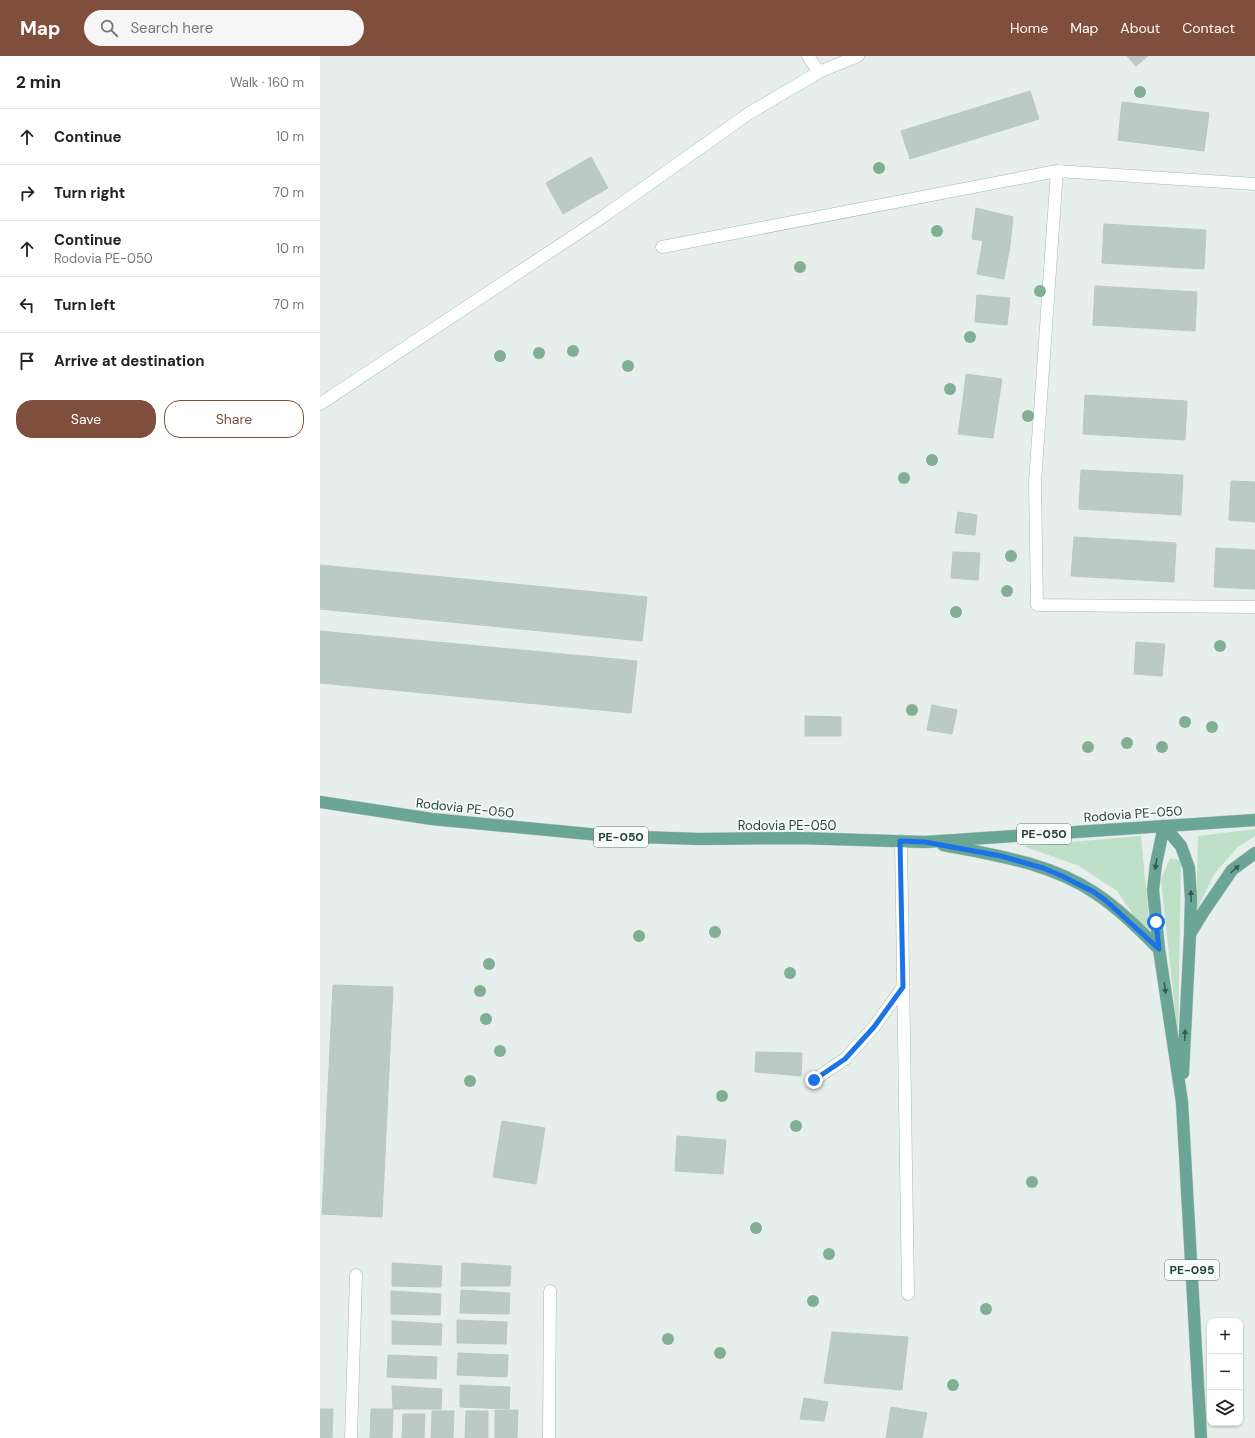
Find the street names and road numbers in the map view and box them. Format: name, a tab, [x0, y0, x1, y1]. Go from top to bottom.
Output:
street label: Rodovia PE-050	[415, 794, 515, 822]
street label: Rodovia PE-050	[1083, 802, 1183, 826]
street label: Rodovia PE-050	[738, 817, 836, 834]
road number: PE-050	[1017, 824, 1071, 844]
road number: PE-050	[594, 827, 648, 847]
road number: PE-095	[1165, 1260, 1219, 1280]

